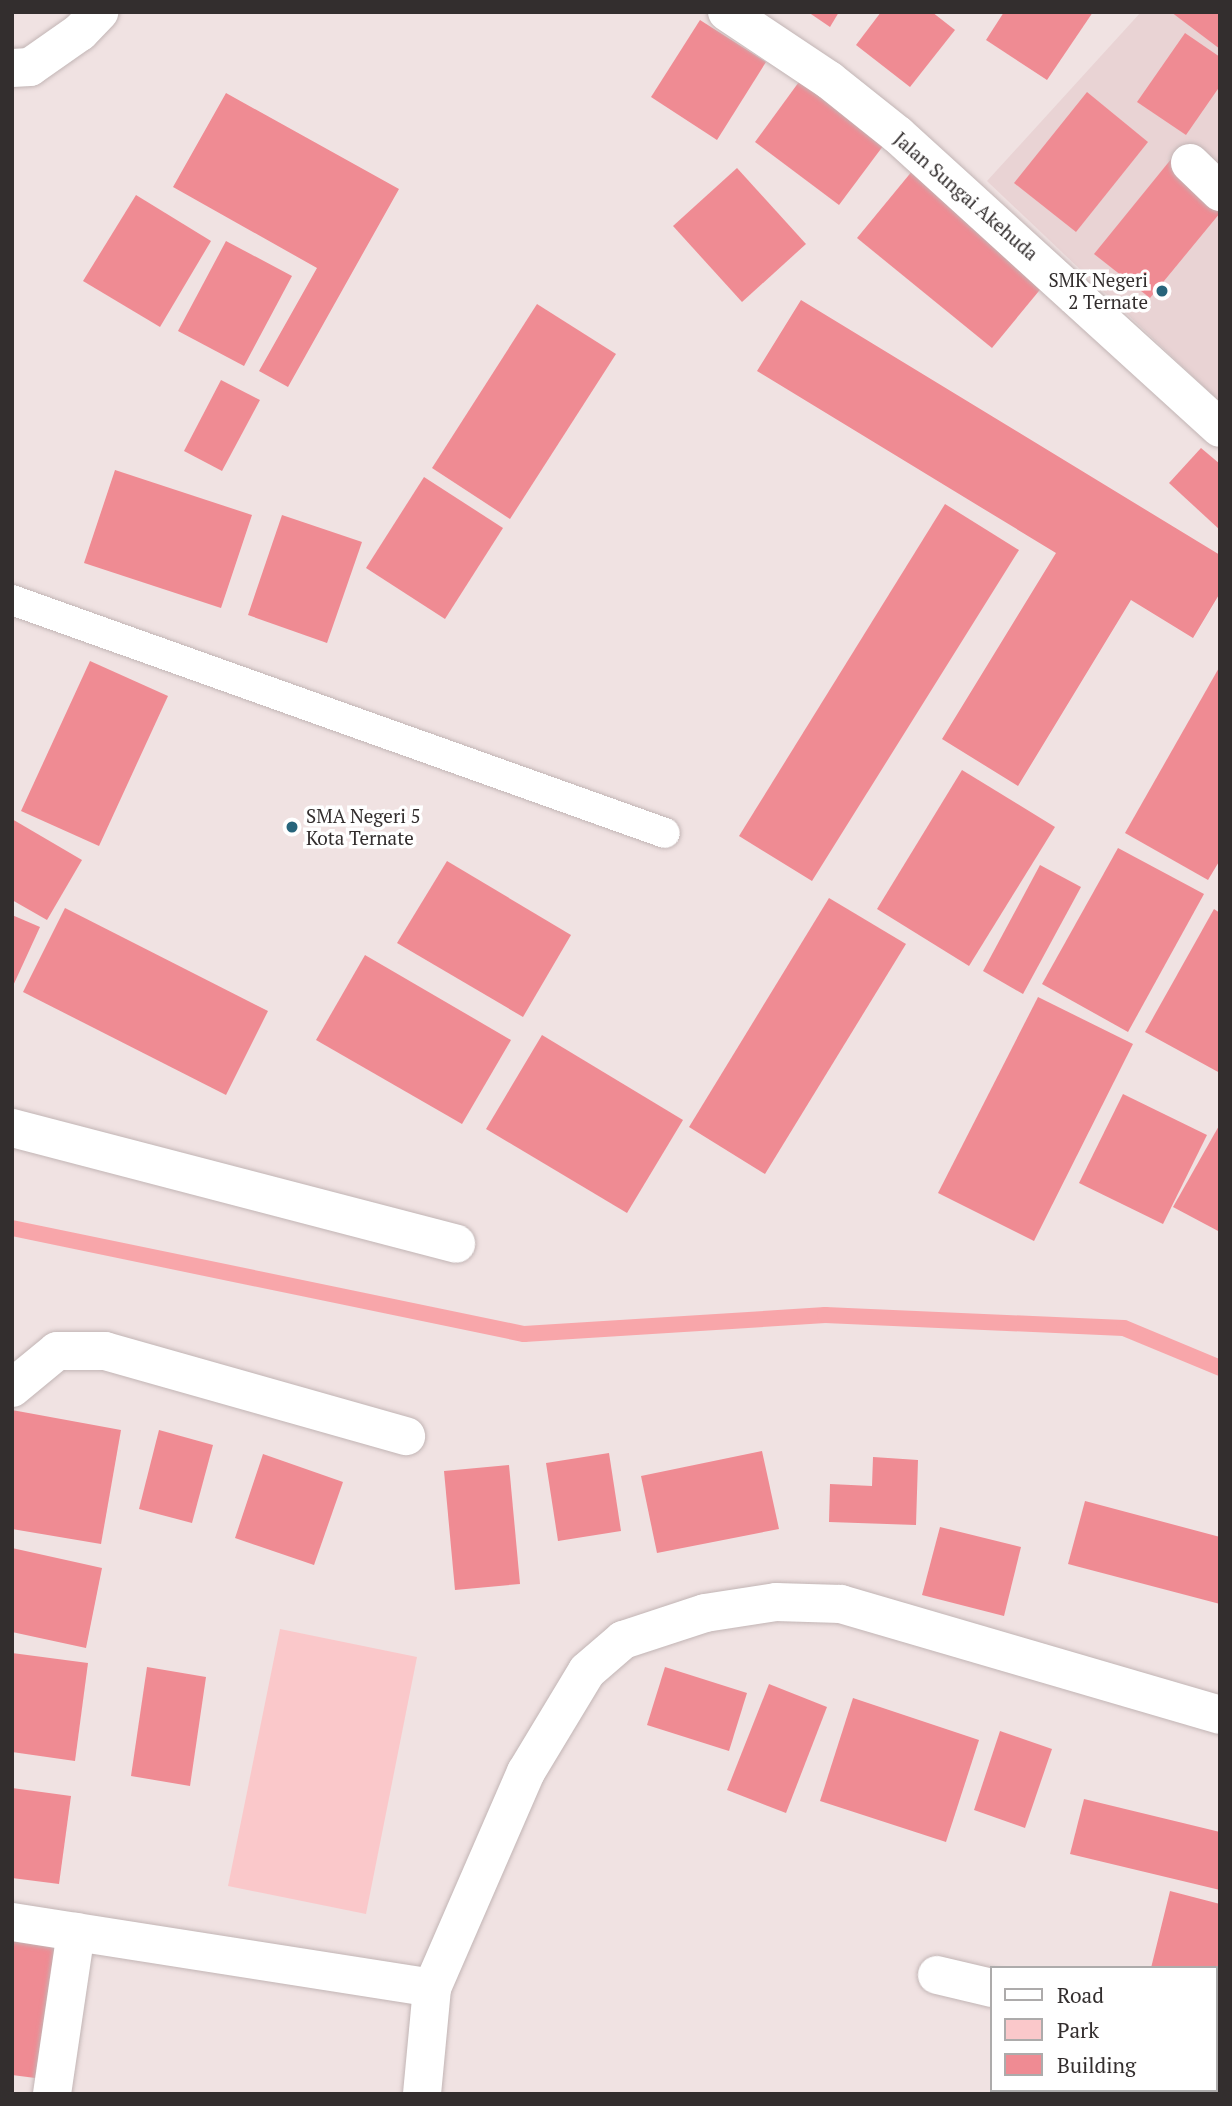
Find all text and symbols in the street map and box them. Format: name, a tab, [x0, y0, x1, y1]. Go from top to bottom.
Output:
street label: Jalan Sungai Akehuda	[889, 127, 1043, 265]
place label: SMK Negeri 2 Ternate	[1048, 269, 1148, 313]
marker: SMK Negeri 2 Ternate	[1154, 283, 1170, 299]
place label: SMA Negeri 5 Kota Ternate	[306, 805, 421, 849]
marker: SMA Negeri 5 Kota Ternate	[284, 819, 300, 835]
legend	[990, 1966, 1218, 2092]
text: Road	[1057, 1981, 1104, 2009]
text: Park	[1057, 2016, 1099, 2044]
text: Building	[1057, 2051, 1136, 2079]

